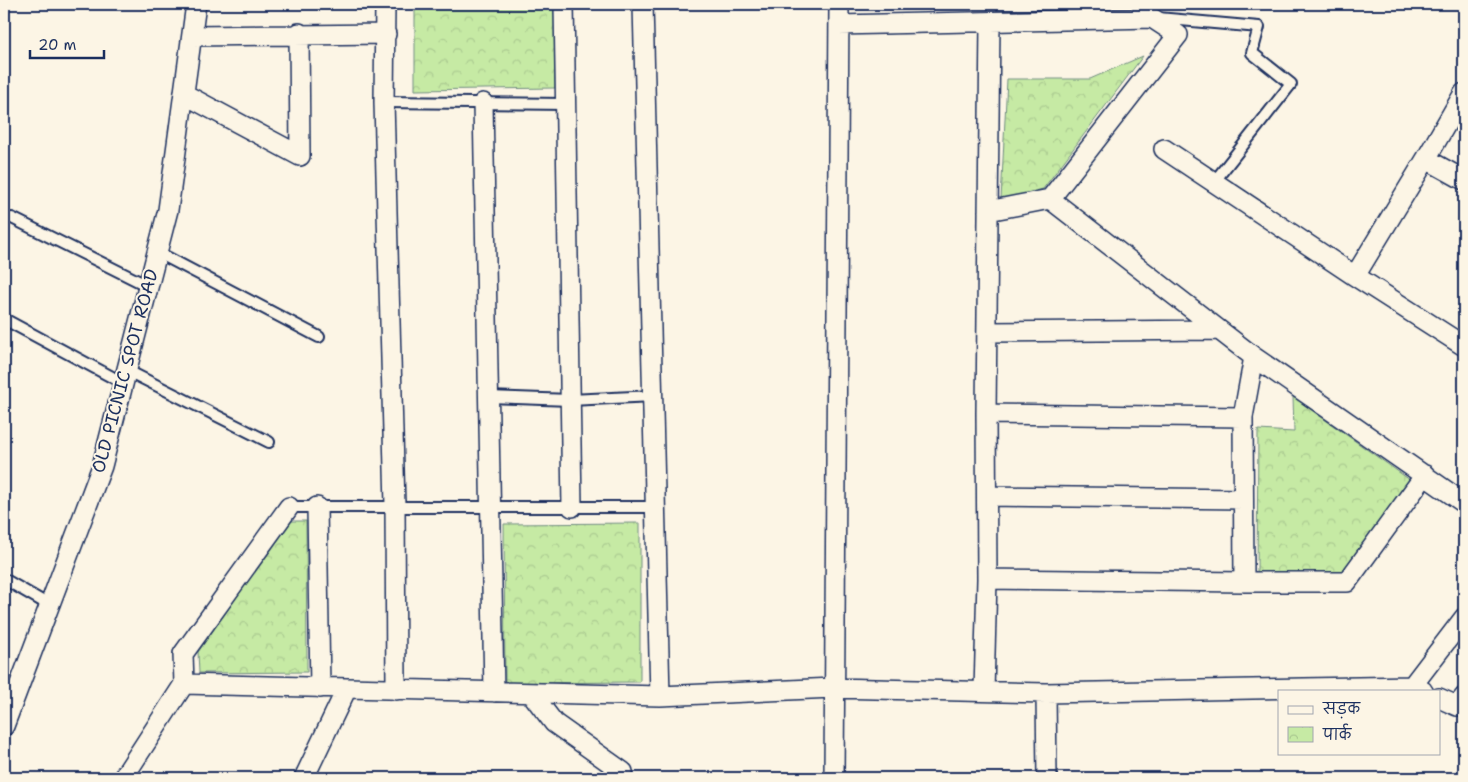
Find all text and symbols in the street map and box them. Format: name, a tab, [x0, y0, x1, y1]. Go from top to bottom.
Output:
scale bar	[30, 28, 104, 60]
text: 20 m	[38, 35, 77, 55]
street label: OLD PICNIC SPOT ROAD	[86, 266, 164, 476]
legend	[1278, 690, 1440, 754]
text: सड़क	[1322, 699, 1361, 719]
text: पार्क	[1322, 723, 1353, 745]

